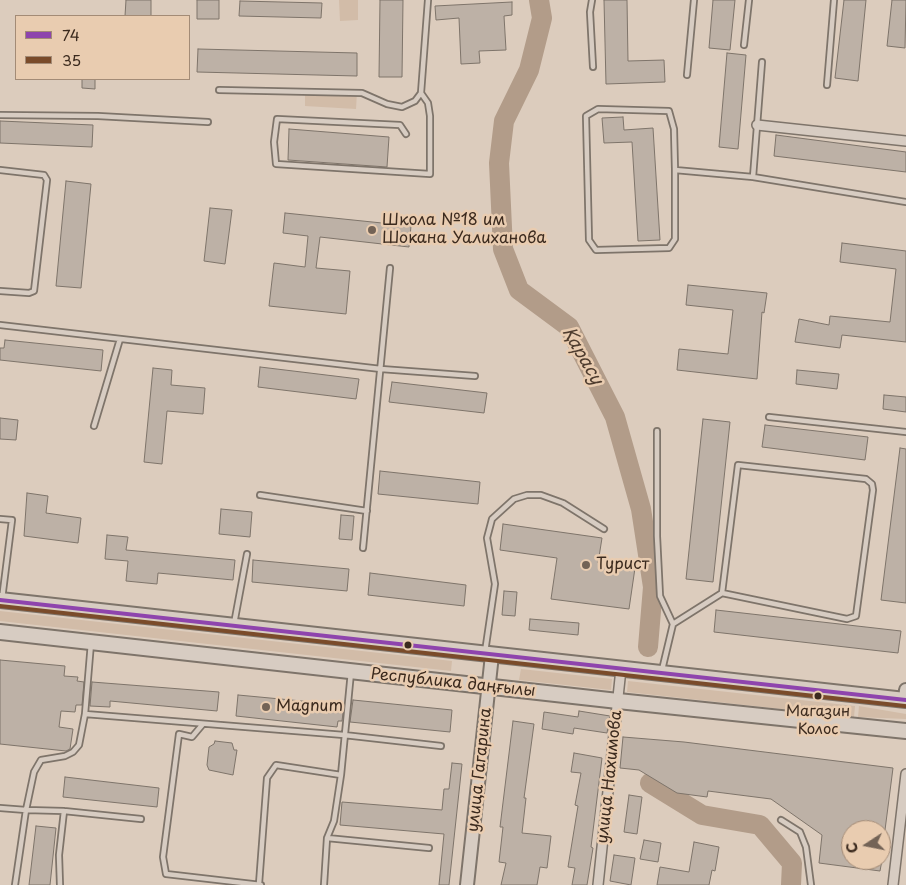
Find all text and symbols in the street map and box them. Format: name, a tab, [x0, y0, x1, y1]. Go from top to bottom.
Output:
legend	[15, 15, 190, 80]
text: 74	[62, 23, 80, 46]
text: 35	[62, 48, 81, 71]
place label: Школа №18 им Шокана Уалиханова	[382, 211, 546, 249]
marker: Школа №18 им Шокана Уалиханова	[366, 224, 378, 236]
water label: Қарасу	[557, 323, 607, 389]
place label: Турист	[596, 555, 649, 575]
marker: Турист	[580, 559, 592, 571]
unlabelled marker	[403, 640, 413, 650]
street label: Республика даңғылы	[370, 665, 536, 701]
marker: Магазин Колос	[813, 691, 823, 701]
place label: Magnum	[276, 697, 343, 717]
marker: Magnum	[260, 701, 272, 713]
place label: Магазин Колос	[786, 703, 850, 738]
street label: улица Гагарина	[464, 707, 496, 833]
street label: улица Нахимова	[593, 709, 627, 845]
north arrow	[841, 820, 891, 870]
text: С	[840, 841, 863, 855]

